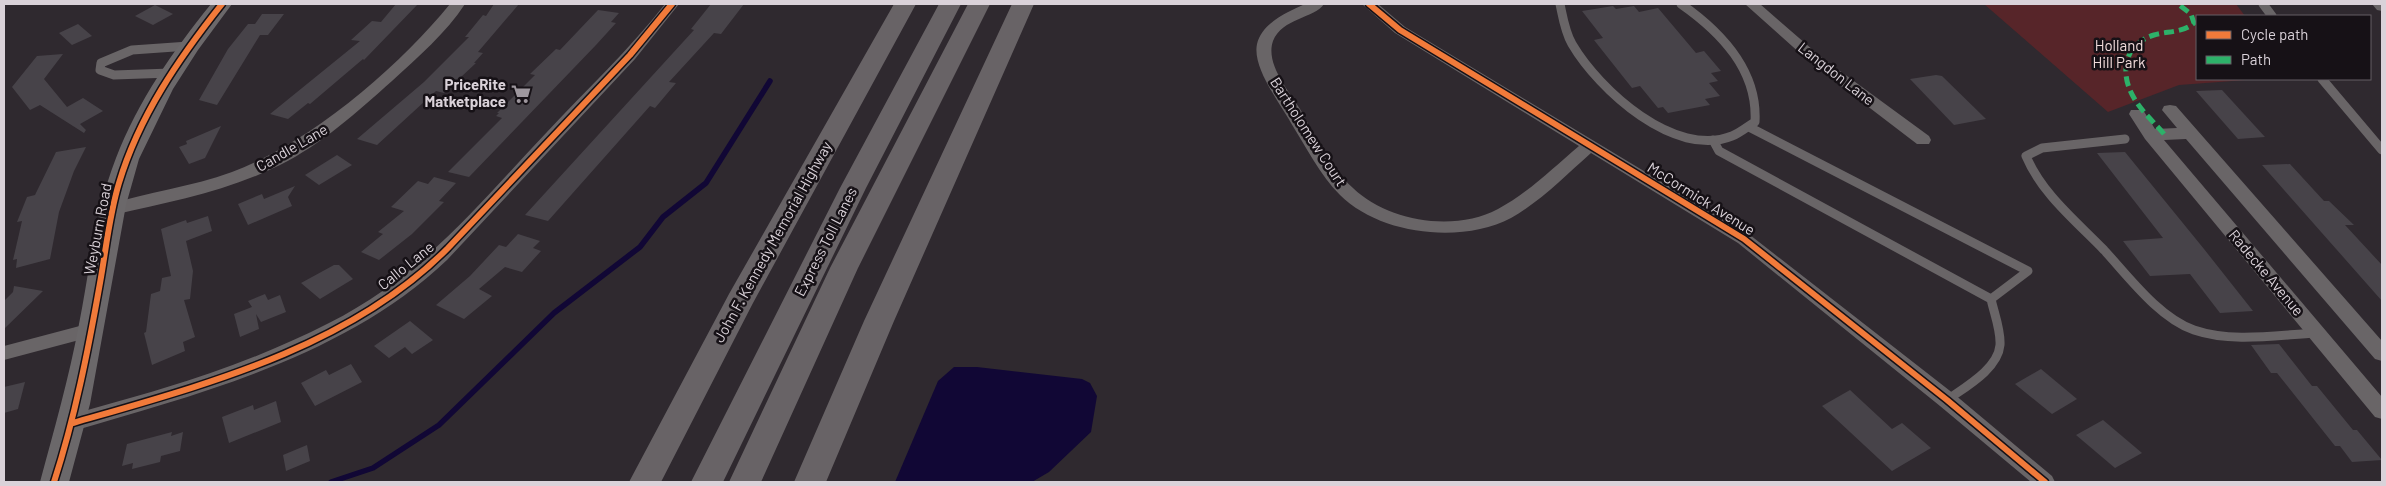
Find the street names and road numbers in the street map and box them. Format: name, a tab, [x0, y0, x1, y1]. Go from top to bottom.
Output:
street label: Langdon Lane	[1795, 38, 1878, 109]
street label: Bartholomew Court	[1267, 74, 1351, 189]
street label: Candle Lane	[253, 119, 330, 175]
street label: John F. Kennedy Memorial Highway	[709, 138, 835, 345]
street label: McCormick Avenue	[1644, 158, 1759, 238]
street label: Weyburn Road	[79, 181, 115, 276]
street label: Express Toll Lanes	[790, 184, 860, 299]
street label: Radecke Avenue	[2226, 226, 2308, 319]
street label: Callo Lane	[374, 237, 437, 293]

